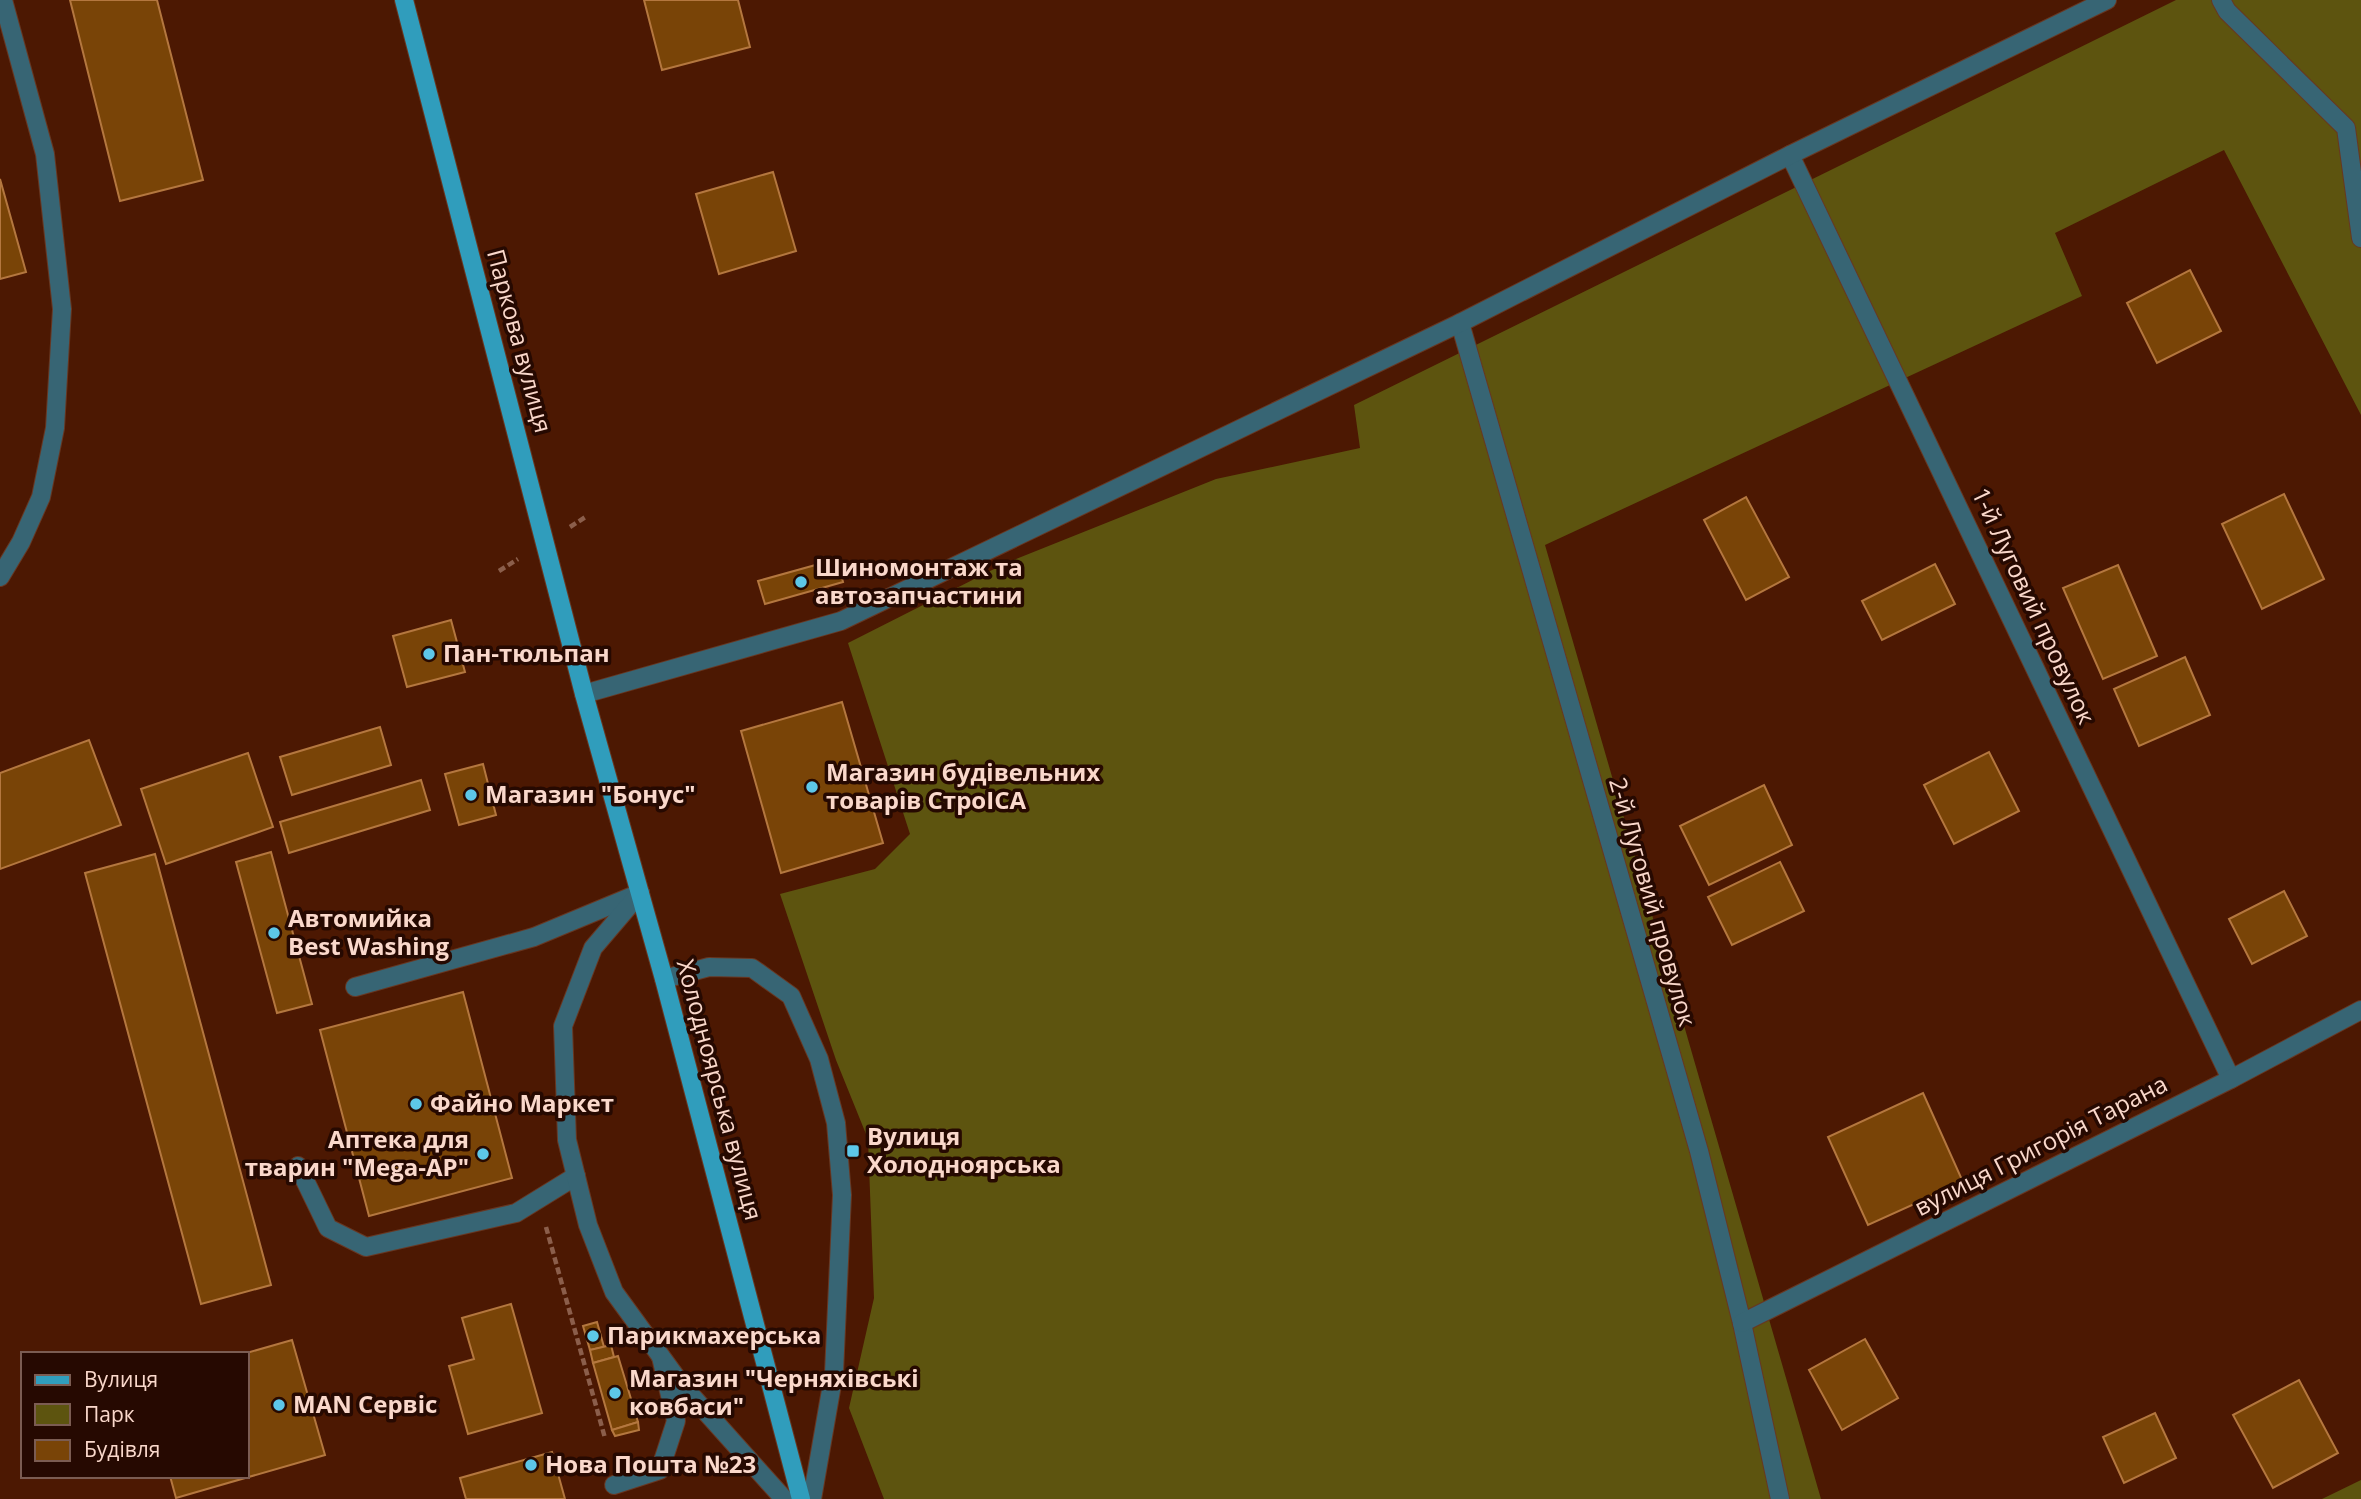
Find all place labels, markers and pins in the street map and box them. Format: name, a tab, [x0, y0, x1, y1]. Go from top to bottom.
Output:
place label: Шиномонтаж та автозапчастини	[815, 550, 1023, 611]
marker: Шиномонтаж та автозапчастини	[793, 574, 809, 590]
place label: Пан-тюльпан	[443, 636, 610, 669]
marker: Пан-тюльпан	[421, 646, 437, 662]
place label: Магазин будівельних товарів СтроІСА	[826, 755, 1100, 816]
place label: Магазин "Бонус"	[485, 777, 696, 810]
marker: Магазин будівельних товарів СтроІСА	[804, 779, 820, 795]
marker: Магазин "Бонус"	[463, 787, 479, 803]
place label: Автомийка Best Washing	[288, 901, 449, 962]
marker: Автомийка Best Washing	[266, 925, 282, 941]
place label: Файно Маркет	[430, 1086, 614, 1119]
marker: Файно Маркет	[408, 1096, 424, 1112]
place label: Вулиця Холодноярська	[867, 1119, 1061, 1180]
place label: Аптека для тварин "Mega-AP"	[245, 1122, 469, 1183]
marker: Вулиця Холодноярська	[845, 1143, 861, 1159]
marker: Аптека для тварин "Mega-AP"	[475, 1146, 491, 1162]
place label: Парикмахерська	[607, 1318, 821, 1351]
marker: Парикмахерська	[585, 1328, 601, 1344]
place label: Магазин "Черняхівські ковбаси"	[629, 1361, 919, 1422]
marker: Магазин "Черняхівські ковбаси"	[607, 1385, 623, 1401]
place label: MAN Сервіс	[293, 1387, 437, 1420]
marker: MAN Сервіс	[271, 1397, 287, 1413]
place label: Нова Пошта №23	[545, 1447, 756, 1480]
marker: Нова Пошта №23	[523, 1457, 539, 1473]

